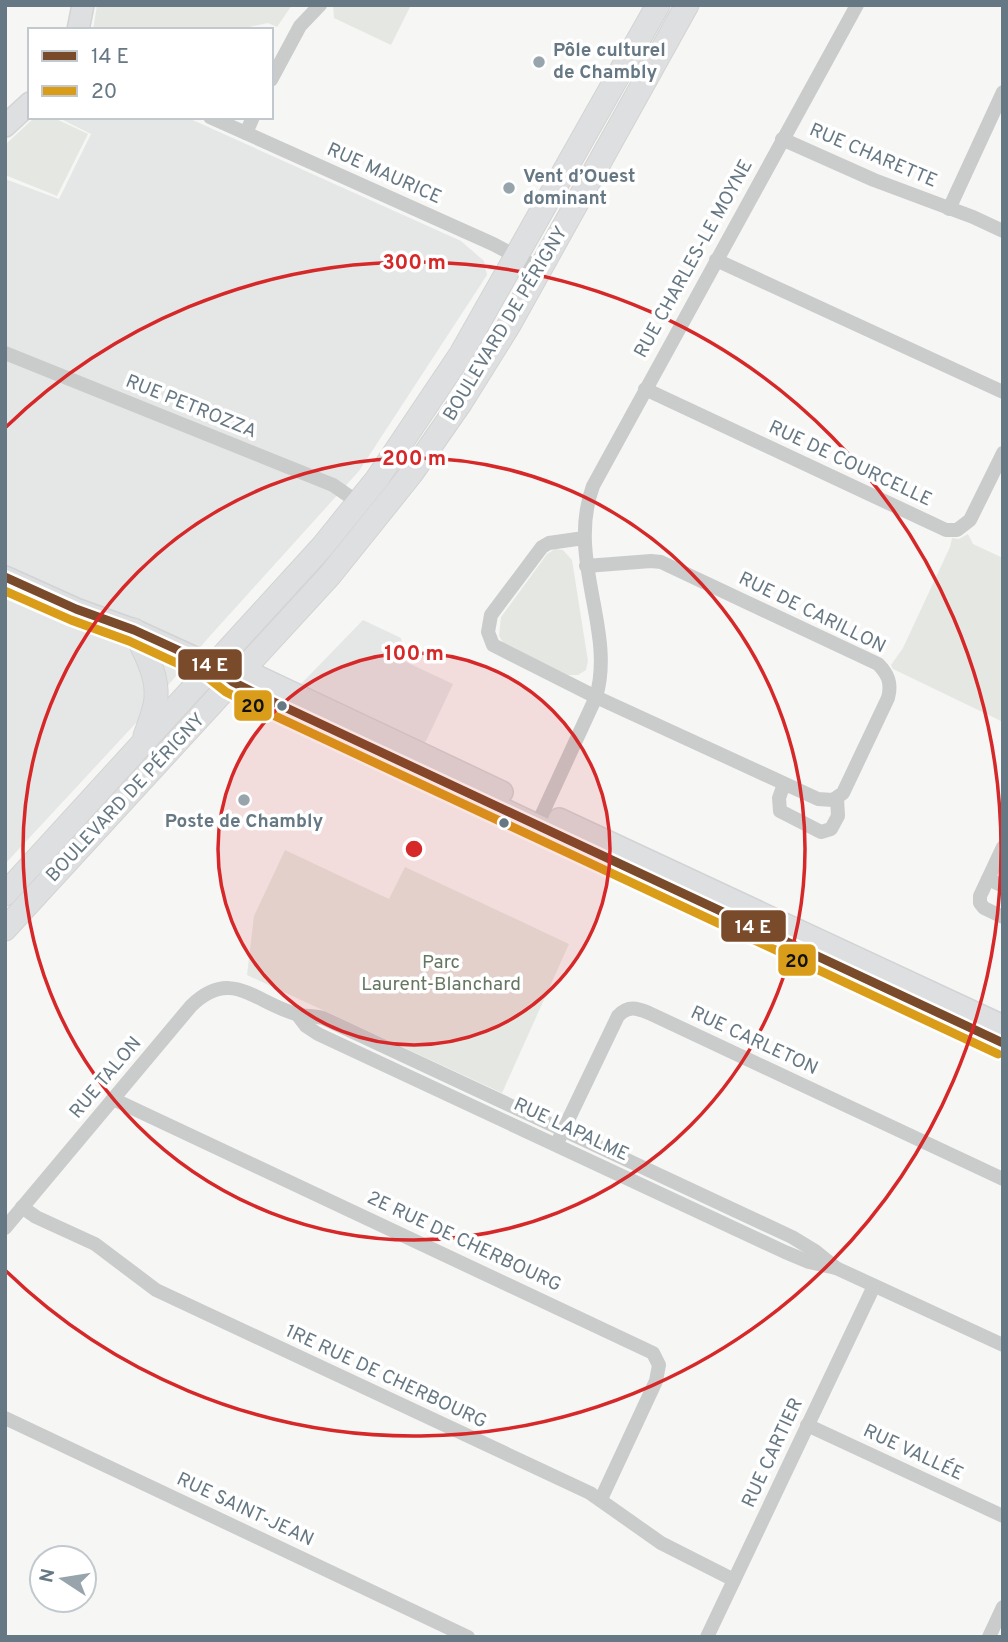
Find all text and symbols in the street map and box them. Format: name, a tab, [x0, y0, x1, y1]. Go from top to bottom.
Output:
legend	[28, 28, 273, 119]
place label: Pôle culturel de Chambly	[553, 39, 666, 85]
text: 14 E	[91, 44, 129, 71]
marker: Pôle culturel de Chambly	[531, 54, 547, 70]
text: 20	[91, 79, 117, 106]
street label: RUE CHARETTE	[805, 118, 941, 194]
street label: RUE MAURICE	[323, 138, 445, 210]
street label: RUE CHARLES-LE MOYNE	[629, 156, 759, 362]
place label: Vent d’Ouest dominant	[523, 165, 635, 211]
marker: Vent d’Ouest dominant	[501, 180, 517, 196]
street label: BOULEVARD DE PÉRIGNY	[438, 222, 574, 426]
text: 300 m	[382, 250, 446, 277]
street label: RUE PETROZZA	[122, 370, 260, 444]
street label: RUE DE COURCELLE	[765, 416, 935, 512]
text: 200 m	[382, 446, 446, 473]
street label: RUE DE CARILLON	[734, 567, 890, 659]
text: 100 m	[384, 641, 444, 668]
line badge: 14 E	[177, 648, 243, 681]
text: 14 E	[192, 654, 228, 678]
line badge: 20	[233, 689, 273, 722]
text: 20	[241, 695, 265, 719]
unlabelled marker	[275, 699, 289, 713]
street label: BOULEVARD DE PÉRIGNY	[41, 708, 211, 888]
marker: Poste de Chambly	[236, 792, 252, 808]
place label: Poste de Chambly	[165, 810, 323, 834]
unlabelled marker	[497, 816, 511, 830]
centre of rings	[402, 837, 426, 861]
line badge: 14 E	[720, 909, 787, 943]
text: 14 E	[735, 916, 771, 940]
line badge: 20	[777, 943, 817, 977]
text: 20	[785, 950, 809, 974]
park label: Parc Laurent-Blanchard	[361, 951, 521, 997]
street label: RUE CARLETON	[686, 1001, 822, 1081]
street label: RUE TALON	[65, 1032, 147, 1124]
street label: RUE LAPALME	[509, 1093, 633, 1167]
street label: 2E RUE DE CHERBOURG	[363, 1186, 565, 1298]
street label: 1RE RUE DE CHERBOURG	[281, 1320, 491, 1434]
street label: RUE CARTIER	[737, 1394, 809, 1512]
street label: RUE VALLÉE	[859, 1418, 967, 1487]
street label: RUE SAINT-JEAN	[173, 1468, 317, 1552]
north arrow	[28, 1544, 98, 1614]
text: N	[35, 1567, 61, 1585]

